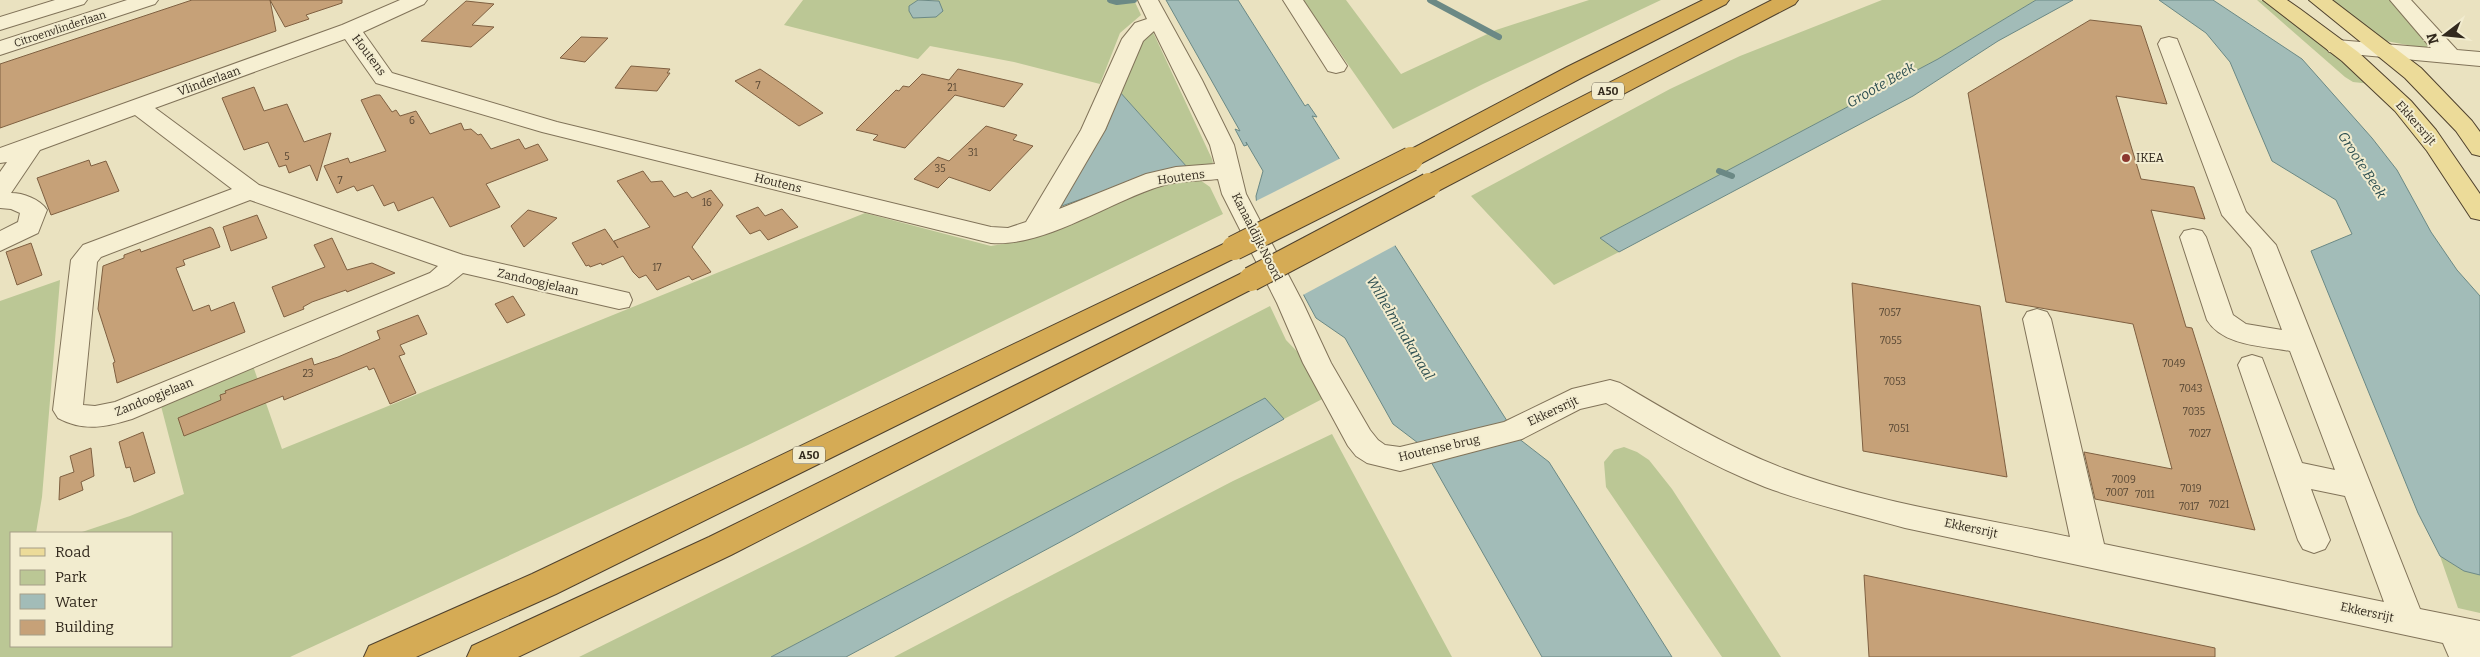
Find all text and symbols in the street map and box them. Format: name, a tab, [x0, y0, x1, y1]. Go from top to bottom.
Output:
street label: Citroenvlinderlaan	[12, 8, 108, 50]
north arrow	[2420, 10, 2470, 60]
text: N	[2423, 31, 2443, 46]
street label: Houtens	[349, 32, 389, 78]
water label: Groote Beek	[1844, 58, 1919, 111]
street label: Vlinderlaan	[176, 63, 243, 99]
house number: 7	[755, 80, 761, 92]
house number: 21	[947, 82, 957, 94]
road number: A50	[1592, 82, 1624, 100]
street label: Ekkersrijt	[2393, 98, 2440, 149]
house number: 6	[409, 115, 415, 127]
water label: Groote Beek	[2334, 128, 2390, 202]
house number: 31	[968, 147, 978, 159]
house number: 5	[284, 151, 290, 163]
place label: IKEA	[2136, 151, 2165, 165]
marker: IKEA	[2120, 152, 2132, 164]
house number: 35	[934, 163, 946, 175]
street label: Houtens	[1156, 167, 1206, 187]
street label: Houtens	[753, 170, 803, 196]
house number: 7	[337, 175, 343, 187]
street label: Kanaaldijk Noord	[1229, 191, 1285, 283]
house number: 16	[702, 197, 712, 209]
house number: 17	[653, 262, 661, 274]
street label: Zandoogjelaan	[496, 266, 581, 298]
water label: Wilhelminakanaal	[1362, 273, 1438, 383]
house number: 7057	[1879, 307, 1901, 319]
house number: 7055	[1880, 335, 1902, 347]
house number: 7049	[2163, 358, 2186, 370]
house number: 23	[302, 368, 314, 380]
street label: Zandoogjelaan	[113, 375, 196, 419]
house number: 7053	[1884, 376, 1906, 388]
house number: 7043	[2180, 383, 2203, 395]
street label: Ekkersrijt	[1525, 393, 1581, 429]
house number: 7035	[2183, 406, 2205, 418]
house number: 7051	[1889, 423, 1909, 435]
house number: 7027	[2189, 428, 2211, 440]
street label: Houtense brug	[1397, 432, 1481, 464]
road number: A50	[793, 446, 825, 464]
house number: 7009	[2112, 474, 2136, 486]
house number: 7019	[2180, 483, 2202, 495]
house number: 7007	[2106, 487, 2128, 499]
house number: 7011	[2135, 489, 2155, 501]
house number: 7021	[2209, 499, 2229, 511]
house number: 7017	[2179, 501, 2199, 513]
street label: Ekkersrijt	[1943, 516, 2000, 541]
legend	[10, 532, 172, 647]
text: Road	[55, 543, 90, 561]
text: Park	[55, 568, 87, 586]
text: Water	[55, 593, 98, 611]
street label: Ekkersrijt	[2339, 600, 2396, 625]
text: Building	[55, 618, 114, 636]

